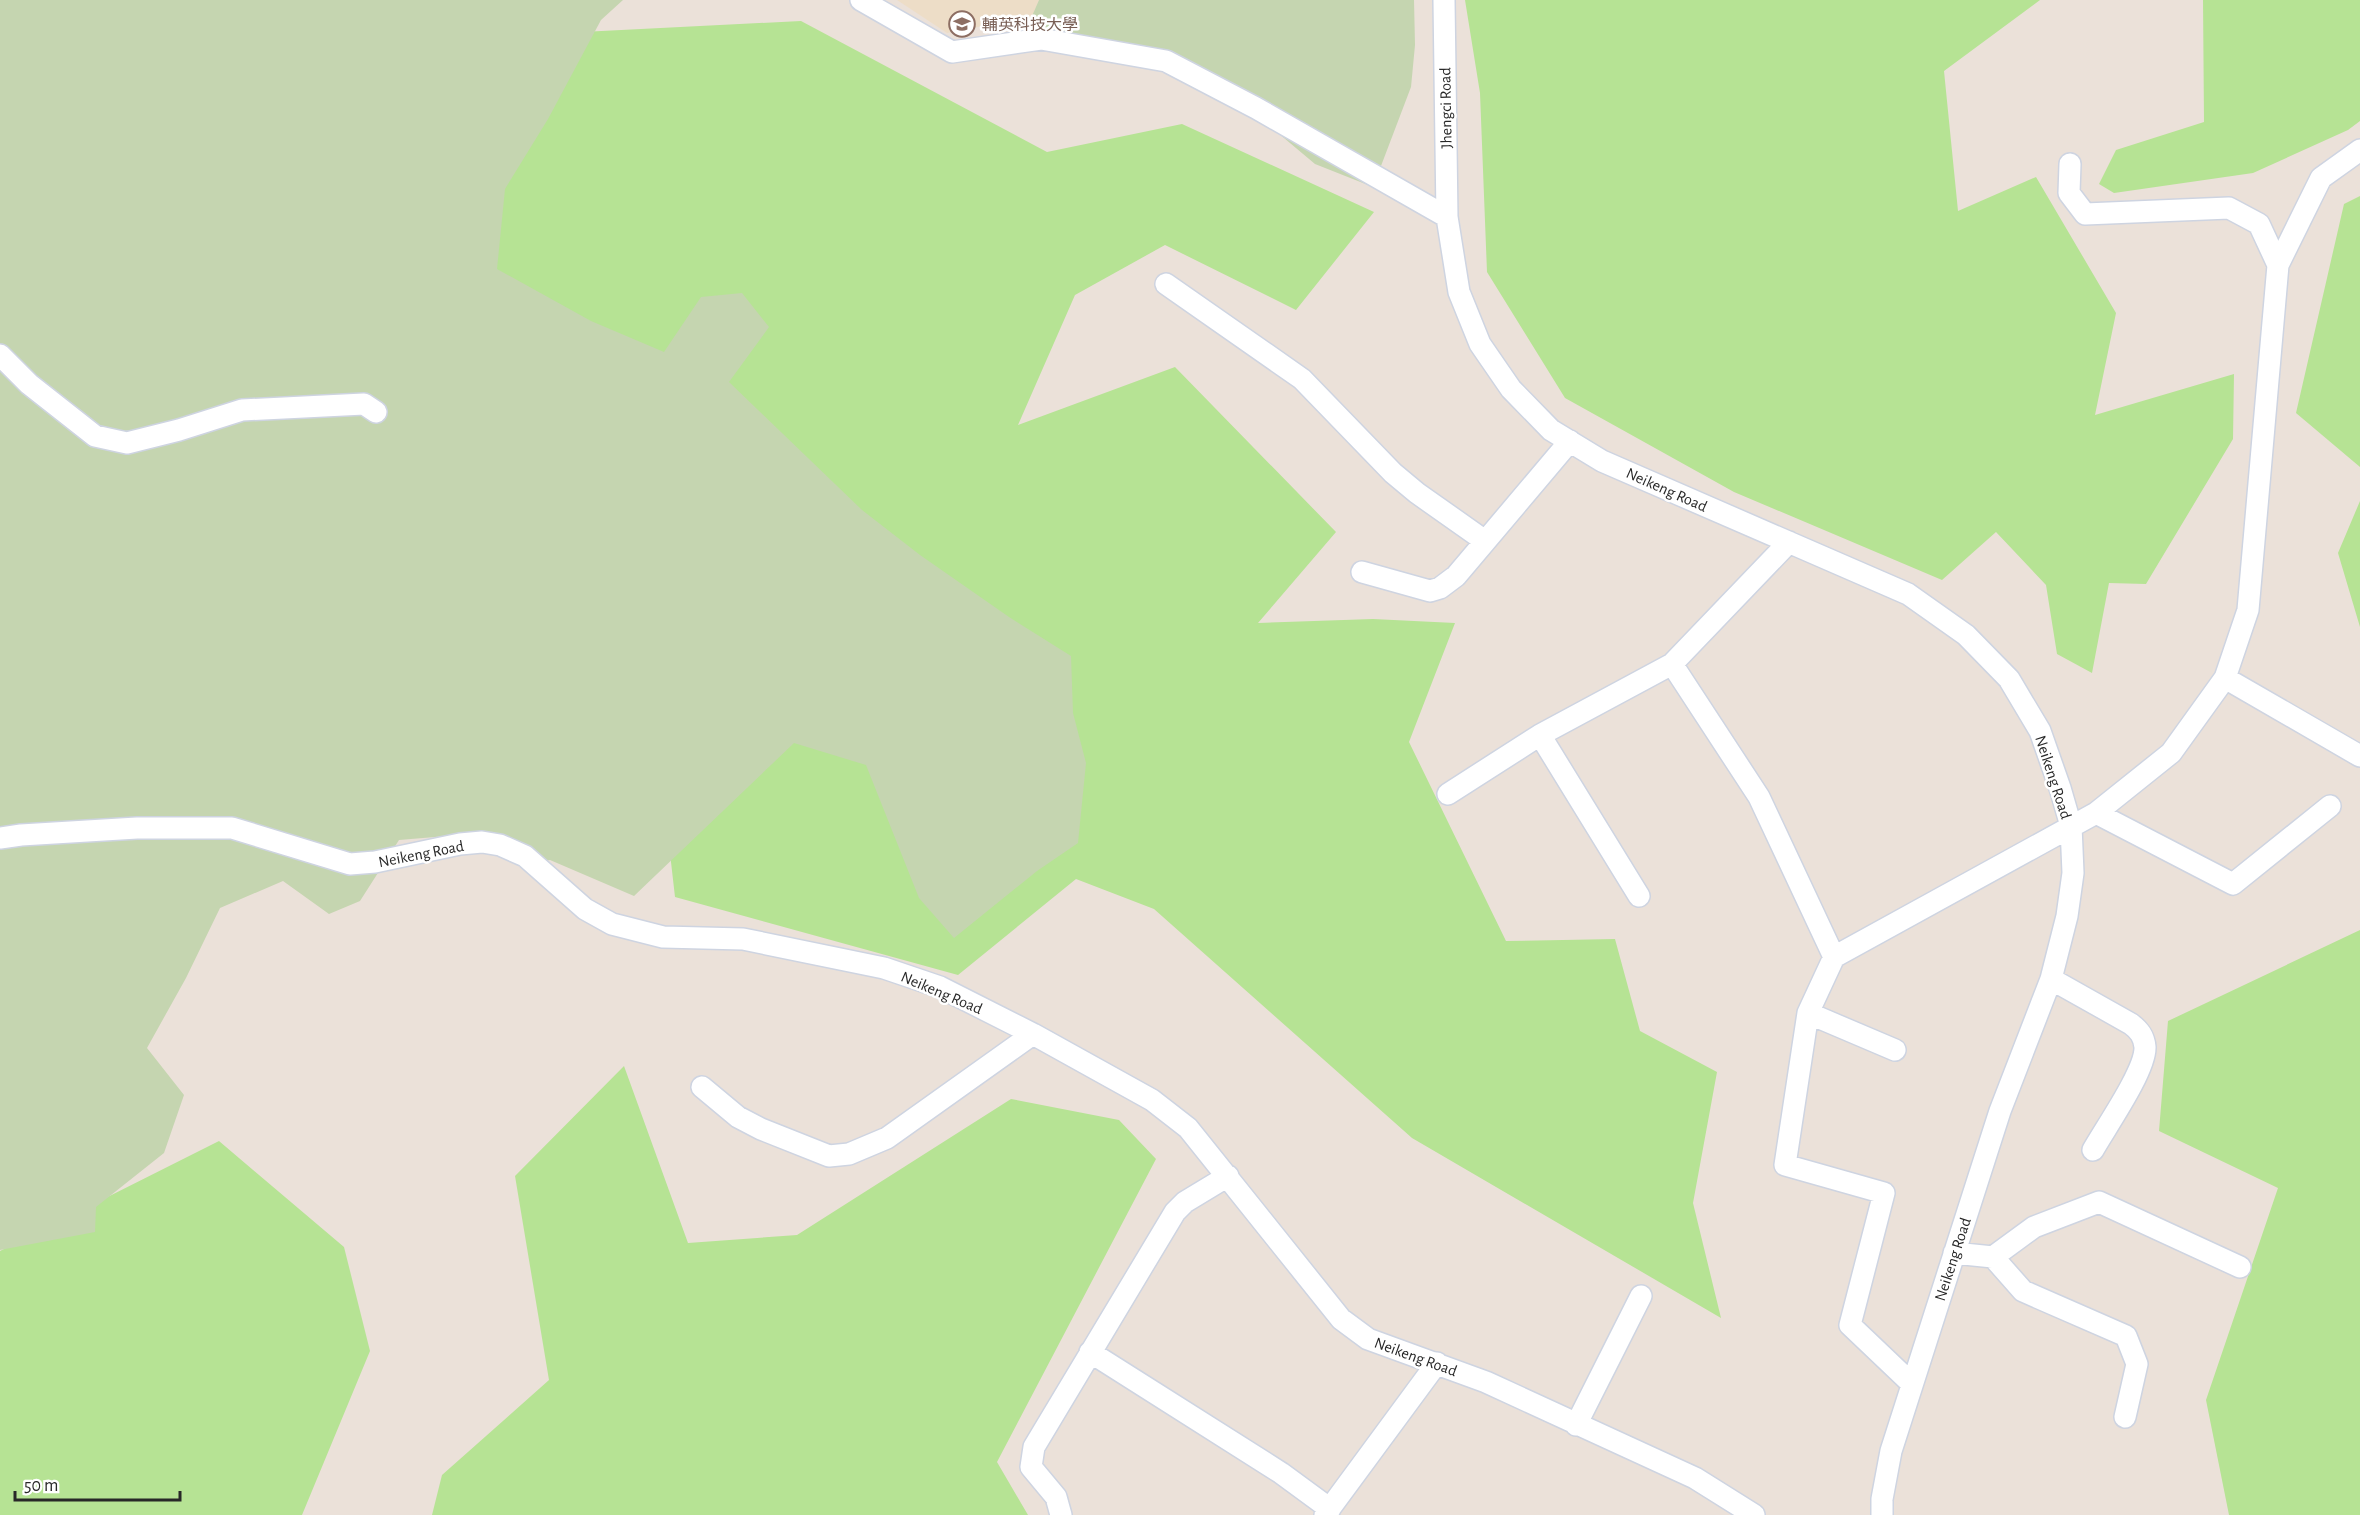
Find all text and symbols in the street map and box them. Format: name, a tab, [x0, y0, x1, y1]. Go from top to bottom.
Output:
school or university icon: 輔英科技大學	[947, 9, 977, 39]
place label: 輔英科技大學	[982, 16, 1078, 33]
street label: Jhengci Road	[1437, 67, 1455, 149]
street label: Neikeng Road	[1624, 465, 1709, 515]
street label: Neikeng Road	[2032, 734, 2074, 821]
street label: Neikeng Road	[377, 838, 465, 870]
street label: Neikeng Road	[899, 969, 985, 1017]
street label: Neikeng Road	[1932, 1216, 1974, 1303]
street label: Neikeng Road	[1372, 1335, 1459, 1379]
scale bar	[15, 1464, 180, 1502]
text: 50 m	[24, 1477, 58, 1495]

